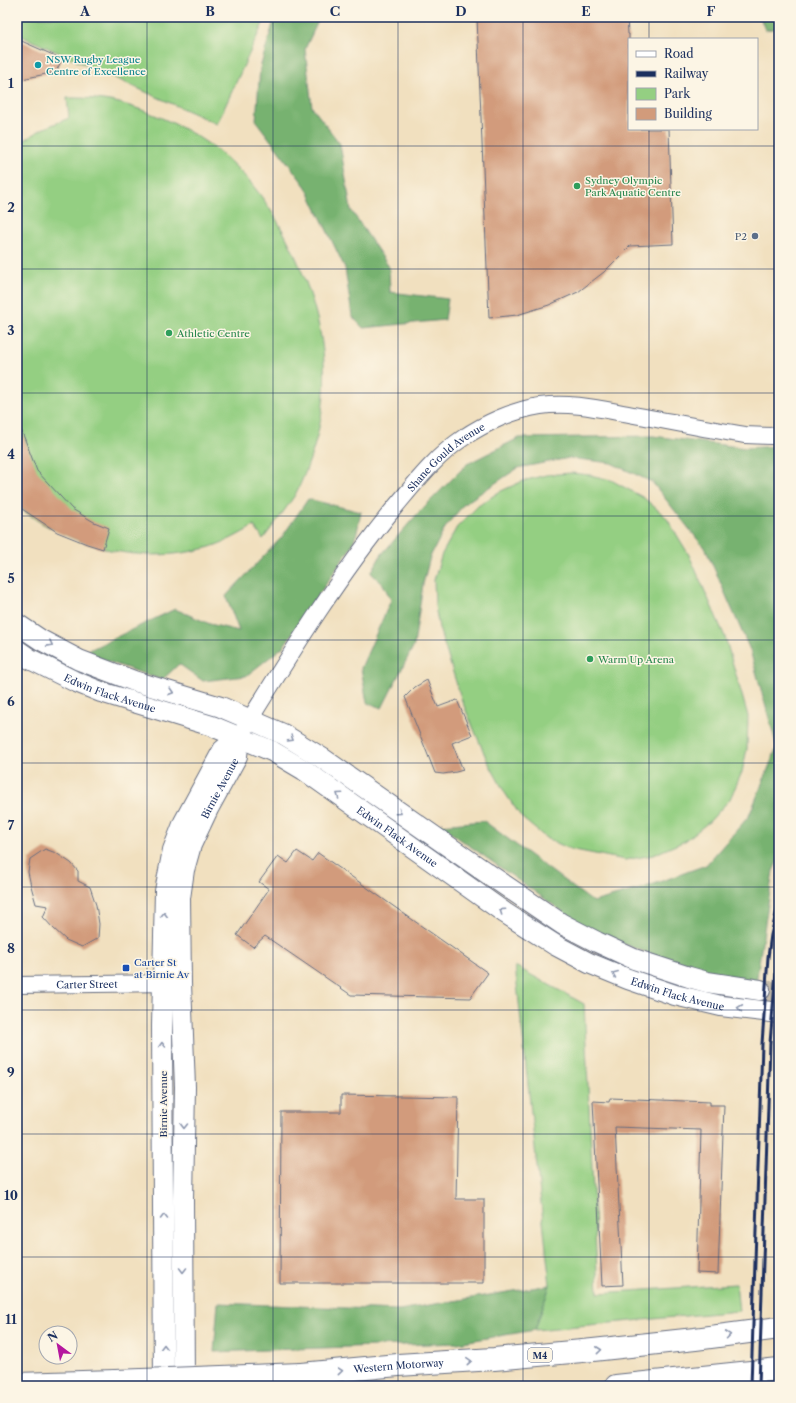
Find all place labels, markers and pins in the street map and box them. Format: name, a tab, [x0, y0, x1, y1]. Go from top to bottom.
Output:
place label: NSW Rugby League Centre of Excellence	[46, 53, 146, 78]
marker: NSW Rugby League Centre of Excellence	[33, 60, 43, 70]
place label: Sydney Olympic Park Aquatic Centre	[585, 174, 681, 199]
marker: Sydney Olympic Park Aquatic Centre	[572, 181, 582, 191]
place label: P2	[735, 230, 747, 243]
marker: P2	[750, 231, 760, 241]
place label: Athletic Centre	[176, 327, 250, 340]
marker: Athletic Centre	[164, 328, 174, 338]
place label: Warm Up Arena	[597, 653, 675, 666]
marker: Warm Up Arena	[585, 654, 595, 664]
place label: Carter St at Birnie Av	[134, 956, 190, 981]
marker: Carter St at Birnie Av	[121, 963, 131, 973]

